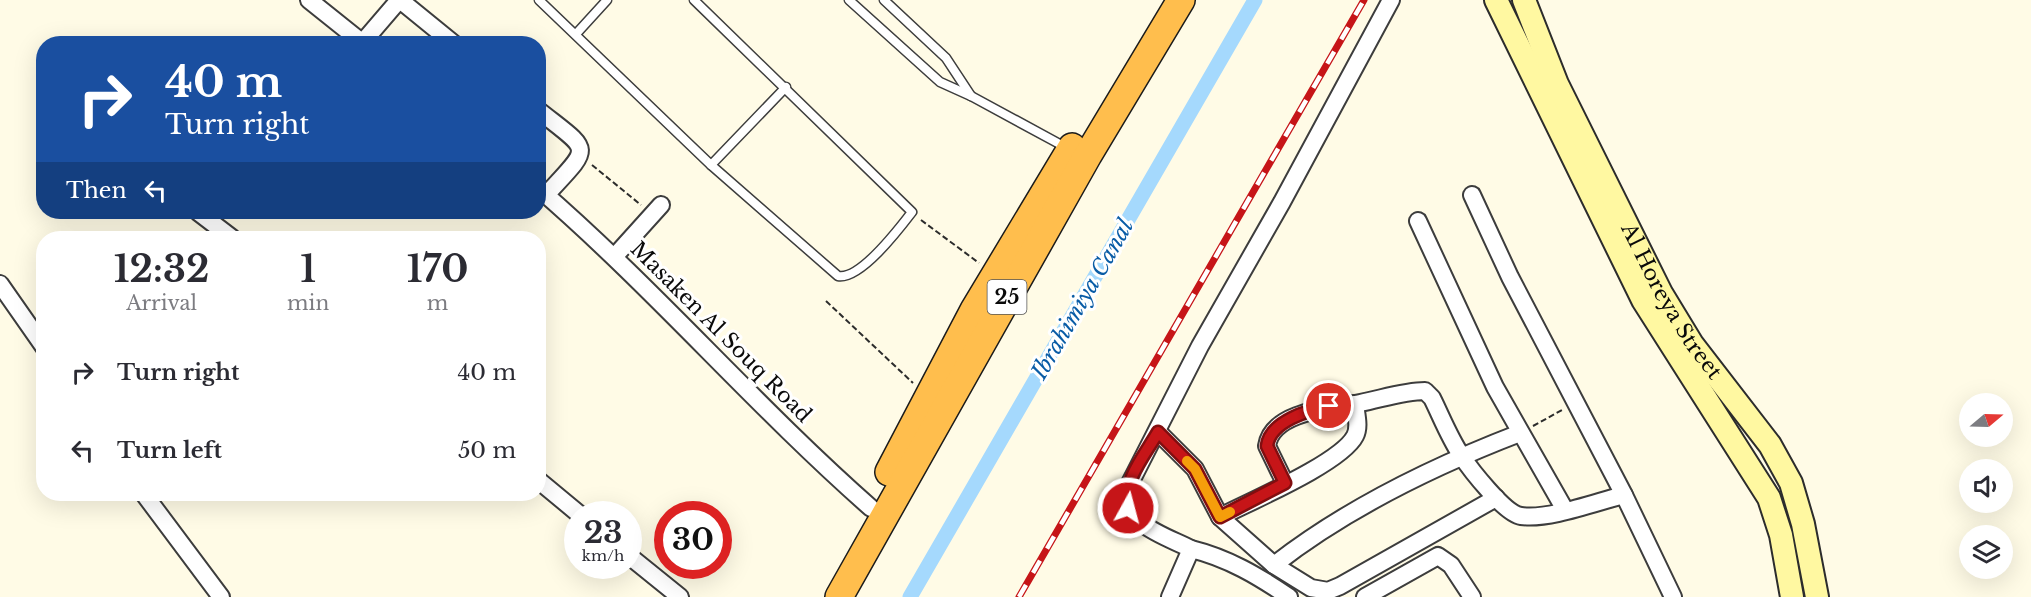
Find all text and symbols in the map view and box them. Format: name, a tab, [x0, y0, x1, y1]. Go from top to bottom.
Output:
text: 40 m	[165, 56, 282, 108]
icon: right	[66, 60, 144, 138]
text: Turn right	[165, 108, 309, 141]
icon: left	[139, 174, 172, 207]
text: Then	[66, 177, 127, 204]
water label: Ibrahimiya Canal	[1025, 214, 1139, 385]
street label: Al Horeya Street	[1615, 218, 1727, 385]
street label: Masaken Al Souq Road	[625, 236, 817, 428]
text: 12:32	[114, 247, 209, 292]
text: 1	[300, 247, 316, 292]
text: 170	[407, 247, 468, 292]
road number: 25	[988, 280, 1026, 314]
text: Arrival	[126, 291, 197, 315]
text: min	[287, 291, 329, 315]
text: m	[427, 291, 448, 315]
icon: right	[66, 356, 99, 389]
text: Turn right	[117, 359, 239, 386]
text: 40 m	[458, 359, 516, 386]
pin	[1303, 380, 1354, 431]
icon: arrive	[1312, 389, 1345, 422]
north arrow	[1959, 393, 2013, 447]
map controls	[1959, 393, 2013, 579]
icon: left	[66, 434, 99, 467]
text: Turn left	[117, 437, 222, 464]
text: 50 m	[458, 437, 516, 464]
button: sound	[1959, 459, 2013, 513]
position arrow	[1096, 476, 1160, 540]
speed limit sign: 30	[654, 501, 732, 579]
text: 23	[584, 514, 622, 551]
button: layers	[1959, 525, 2013, 579]
text: km/h	[582, 546, 624, 565]

